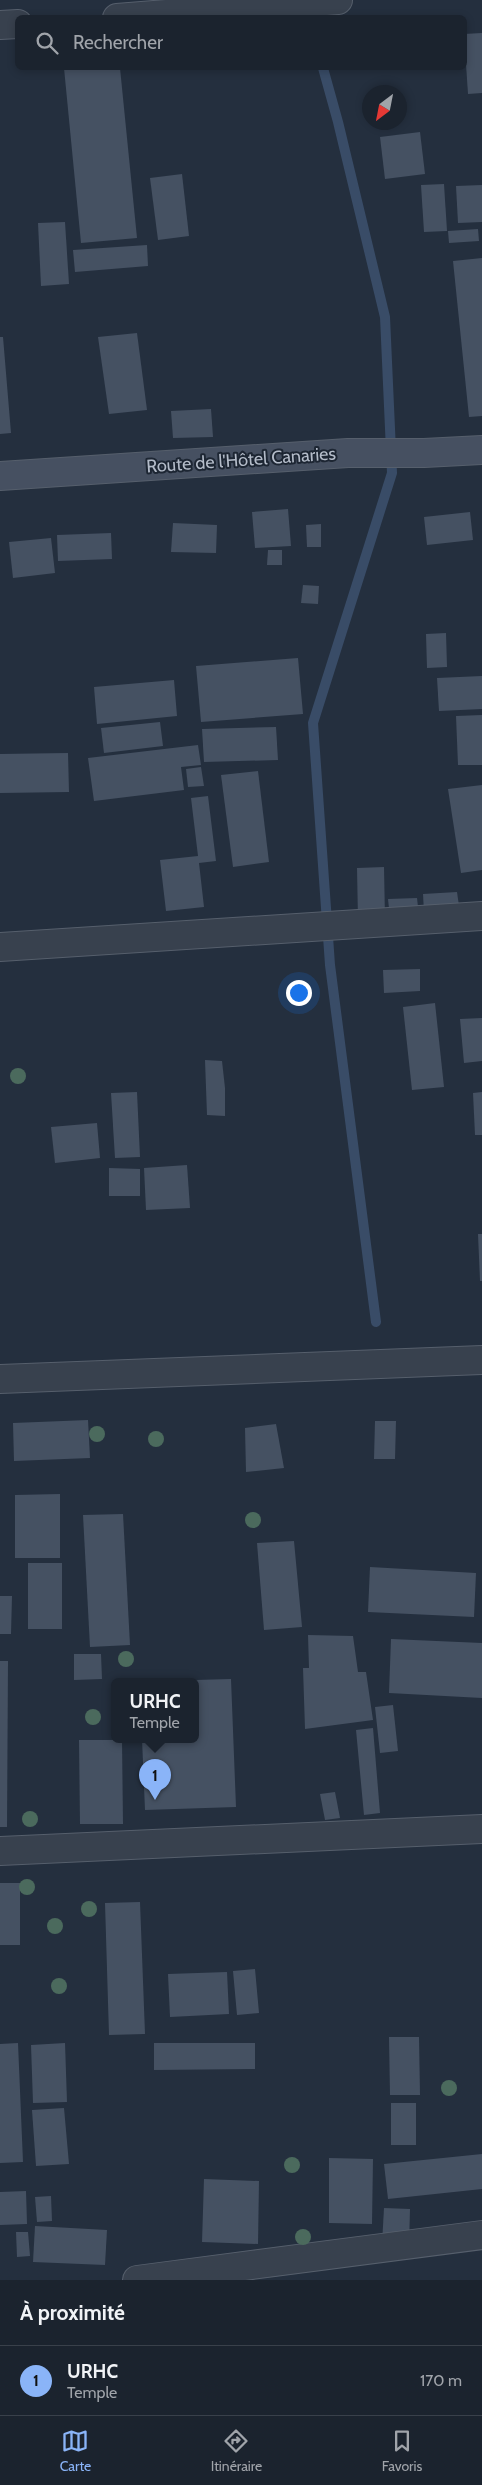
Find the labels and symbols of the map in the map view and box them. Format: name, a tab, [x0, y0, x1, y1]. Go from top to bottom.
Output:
north arrow	[362, 85, 407, 130]
street label: Route de l'Hôtel Canaries	[146, 442, 336, 478]
your location	[286, 980, 312, 1006]
pin: 1	[139, 1759, 171, 1800]

